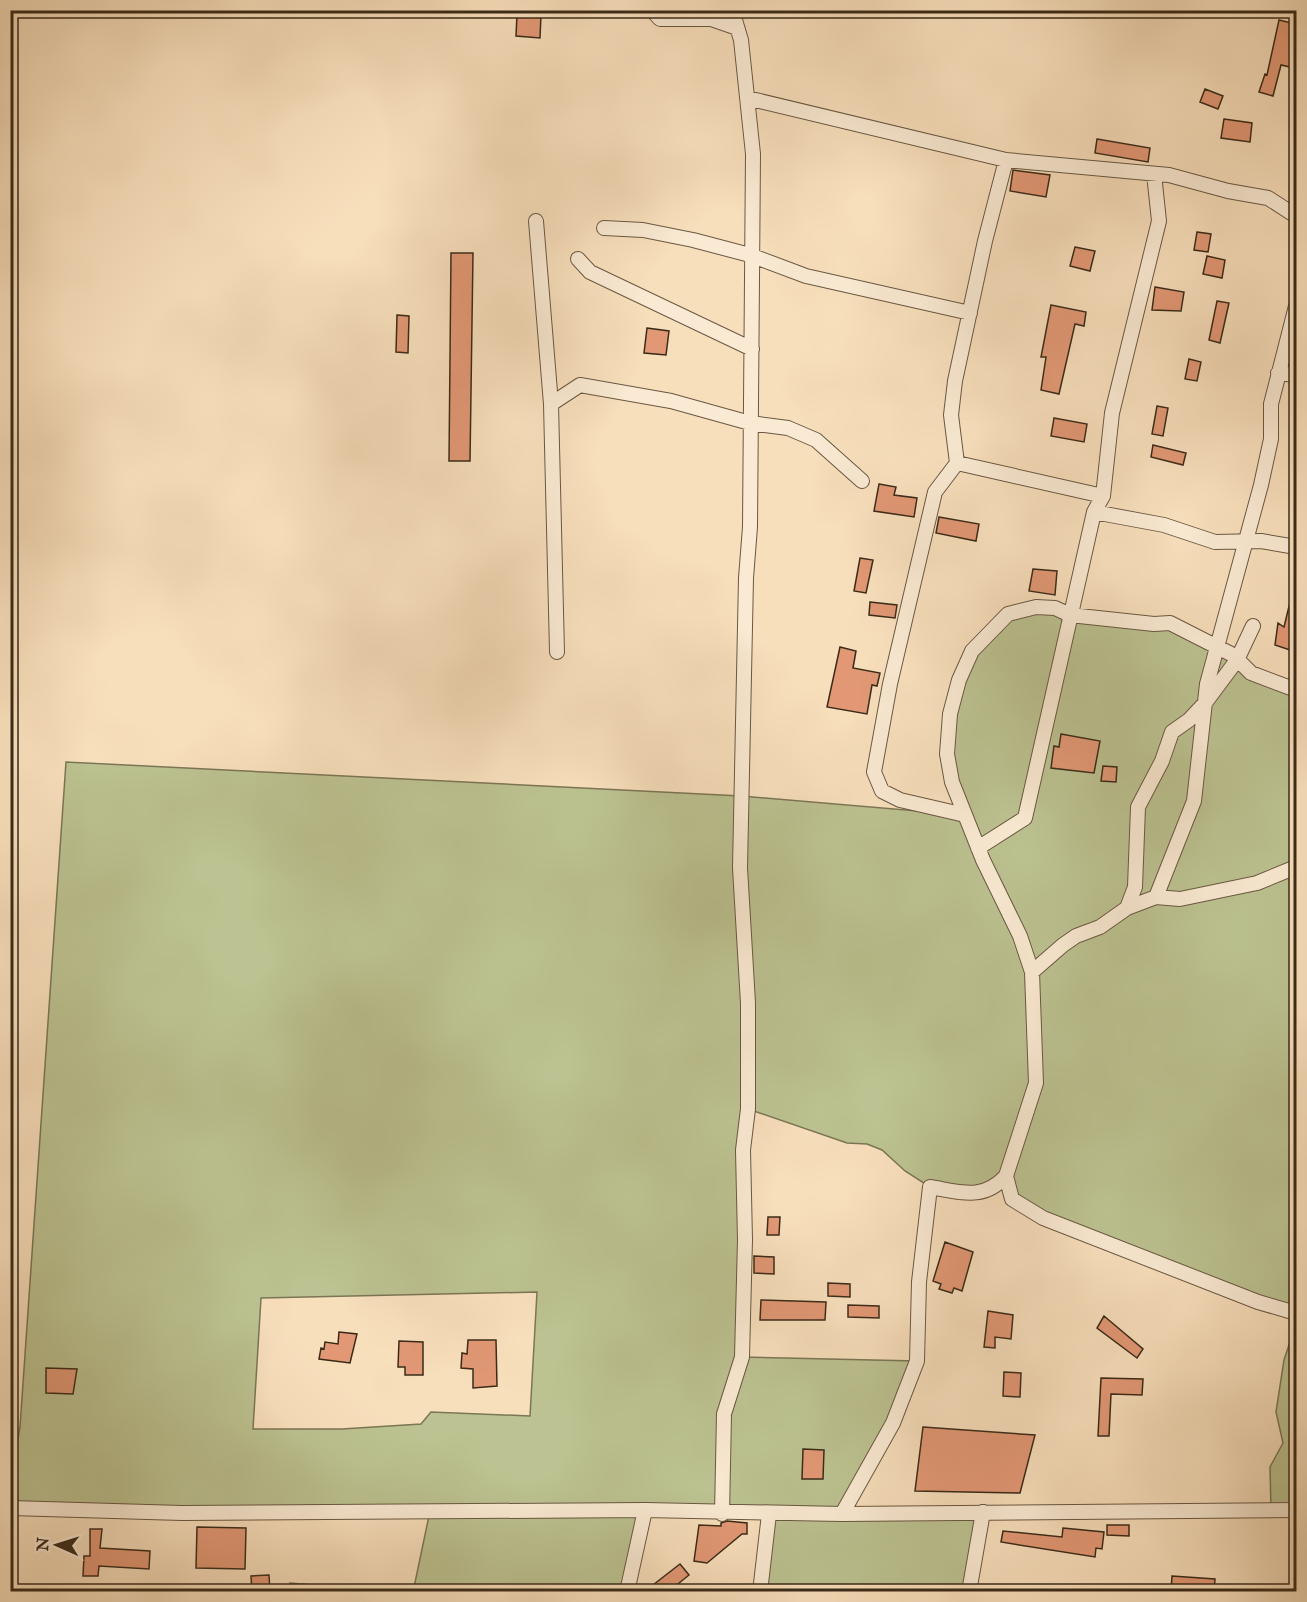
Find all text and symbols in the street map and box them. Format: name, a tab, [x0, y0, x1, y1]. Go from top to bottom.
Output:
north arrow	[27, 1515, 87, 1575]
text: N	[34, 1537, 54, 1553]

